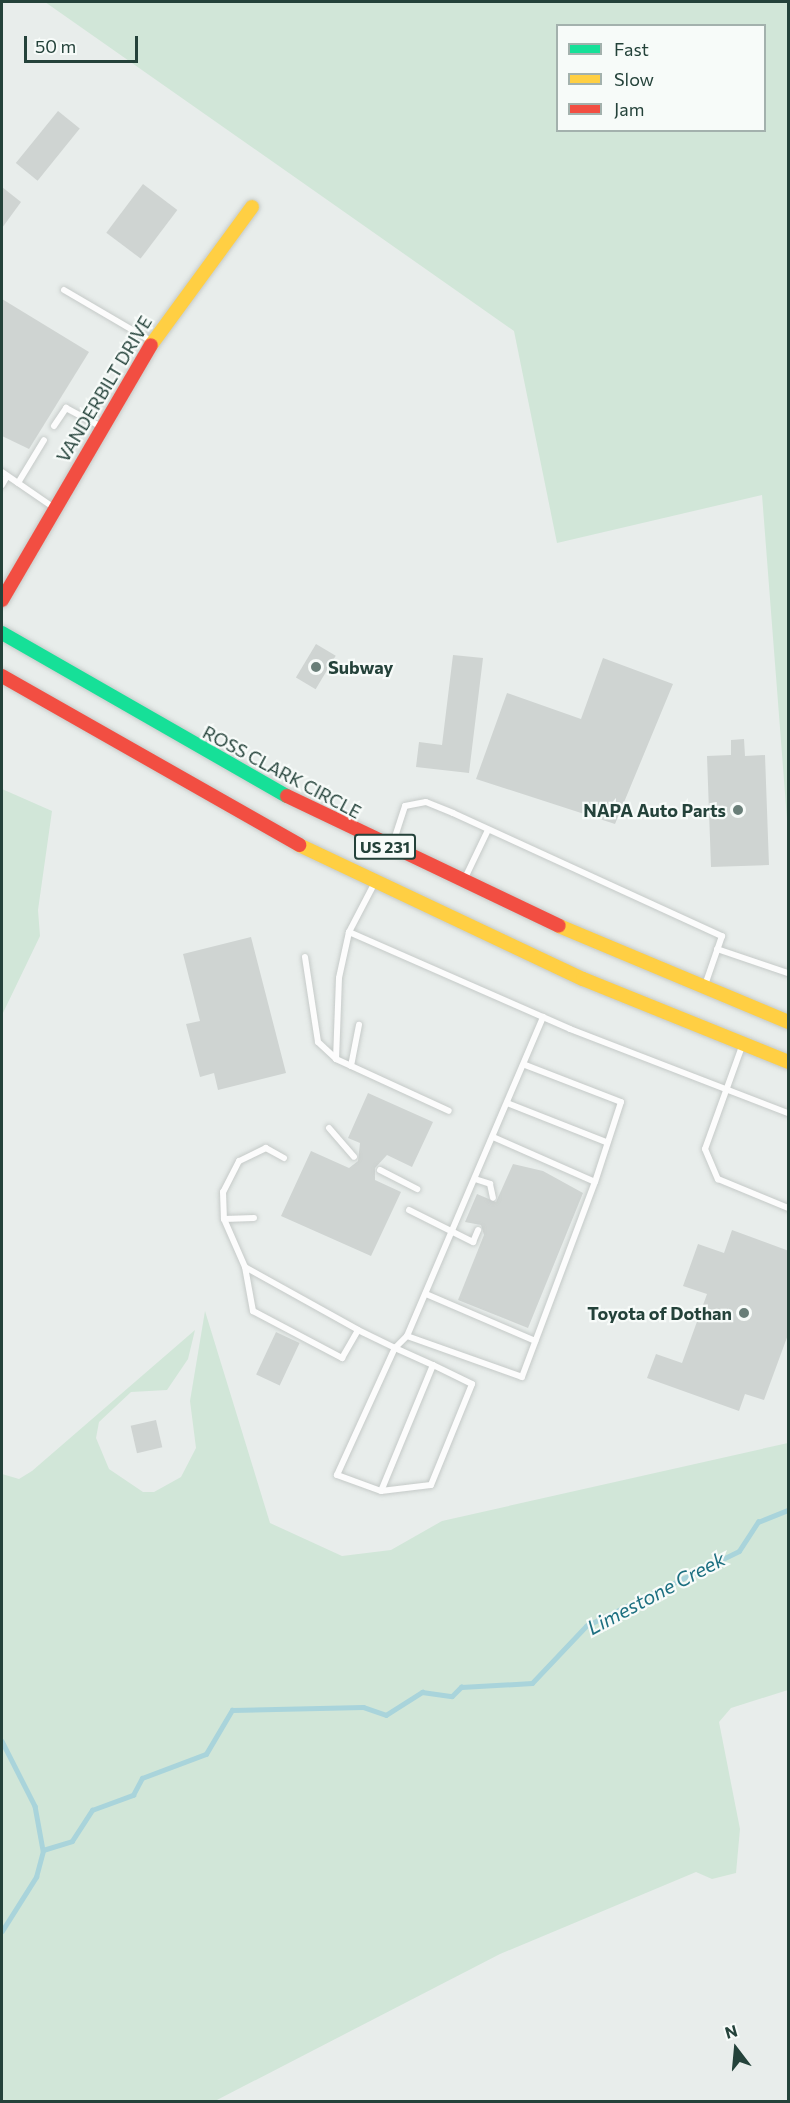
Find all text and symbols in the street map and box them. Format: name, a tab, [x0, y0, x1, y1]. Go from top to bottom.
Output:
scale bar	[27, 24, 141, 62]
legend	[556, 24, 766, 132]
text: 50 m	[35, 35, 76, 57]
text: Fast	[614, 38, 649, 60]
text: Slow	[614, 68, 654, 90]
text: Jam	[614, 98, 644, 120]
street label: VANDERBILT DRIVE	[52, 312, 156, 466]
place label: Subway	[328, 656, 393, 678]
marker: Subway	[309, 660, 323, 674]
street label: ROSS CLARK CIRCLE	[199, 721, 365, 823]
place label: NAPA Auto Parts	[583, 799, 726, 821]
marker: NAPA Auto Parts	[731, 803, 745, 817]
road number: US 231	[354, 834, 416, 860]
place label: Toyota of Dothan	[587, 1302, 732, 1324]
marker: Toyota of Dothan	[737, 1306, 751, 1320]
water label: Limestone Creek	[583, 1547, 729, 1639]
north arrow	[706, 2019, 766, 2079]
text: N	[723, 2020, 739, 2042]

